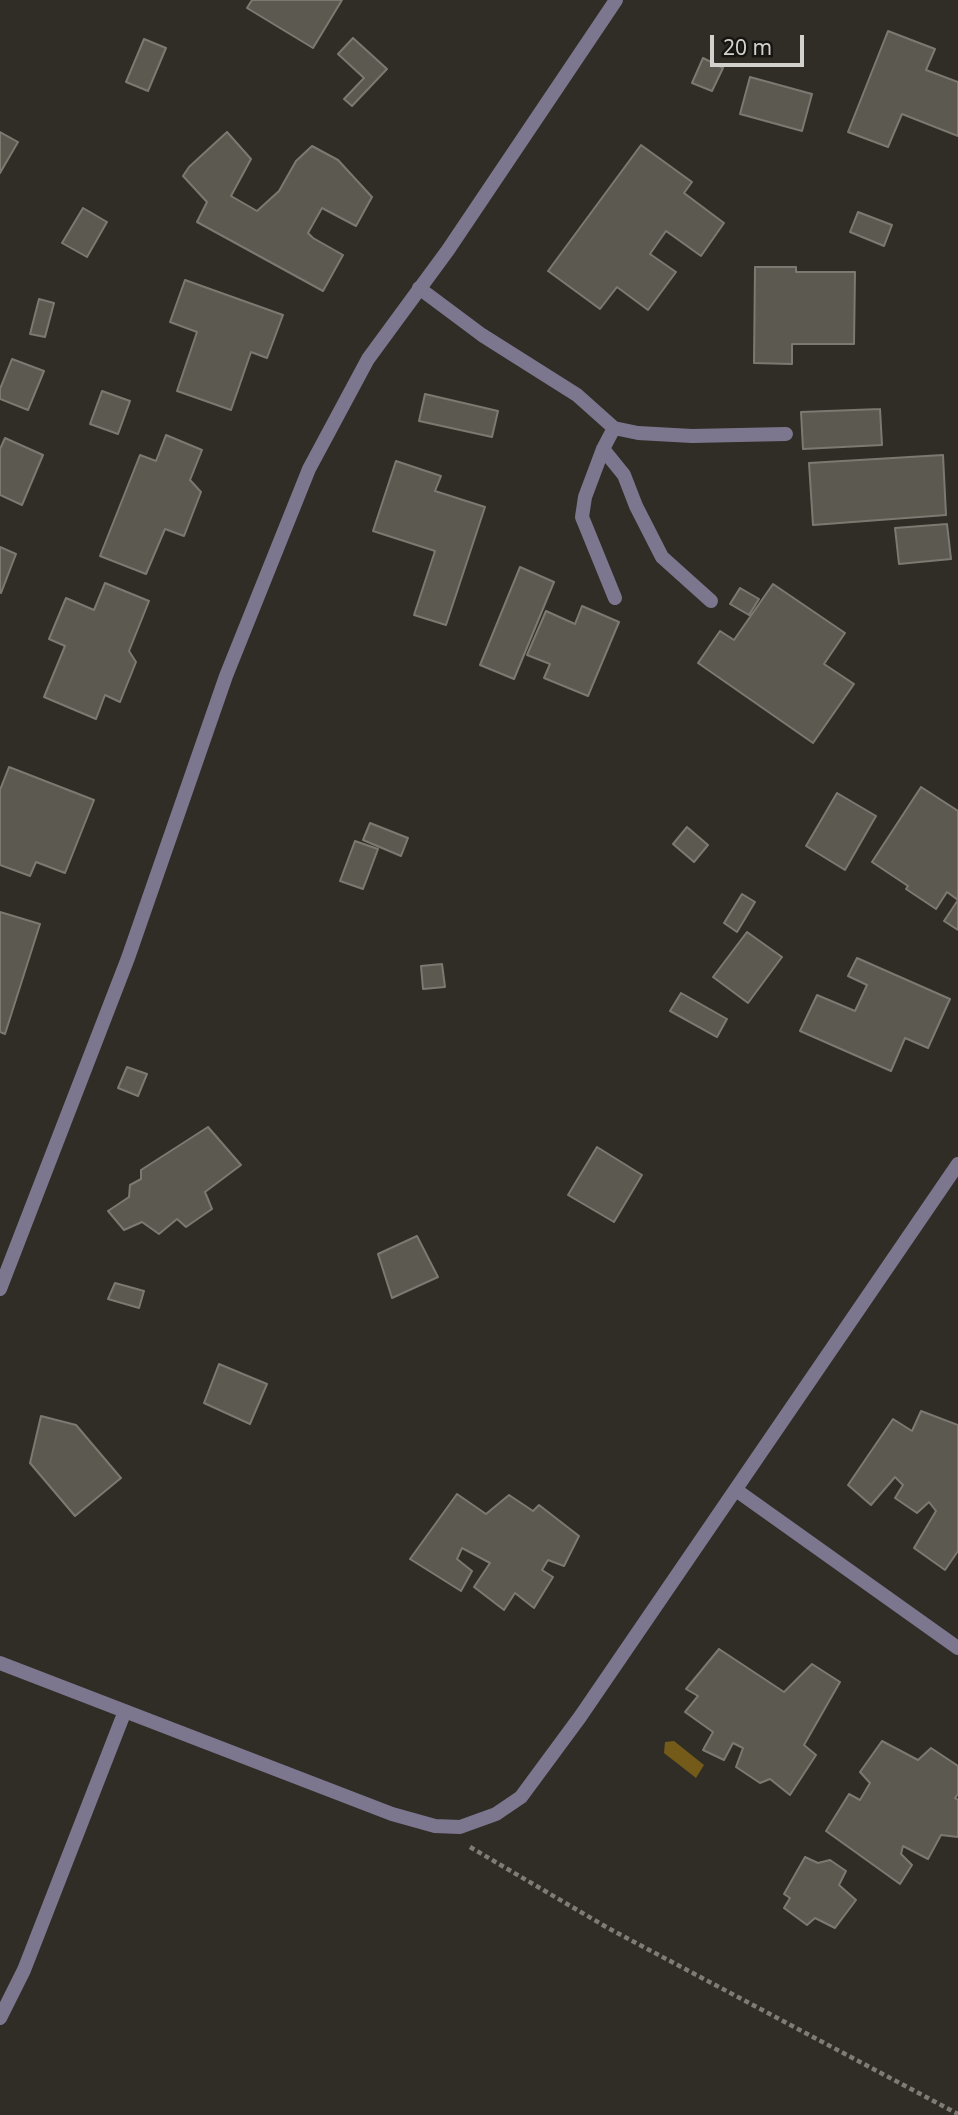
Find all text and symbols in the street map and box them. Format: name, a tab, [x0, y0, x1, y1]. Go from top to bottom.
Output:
scale bar	[713, 21, 808, 65]
text: 20 m	[723, 33, 772, 61]

